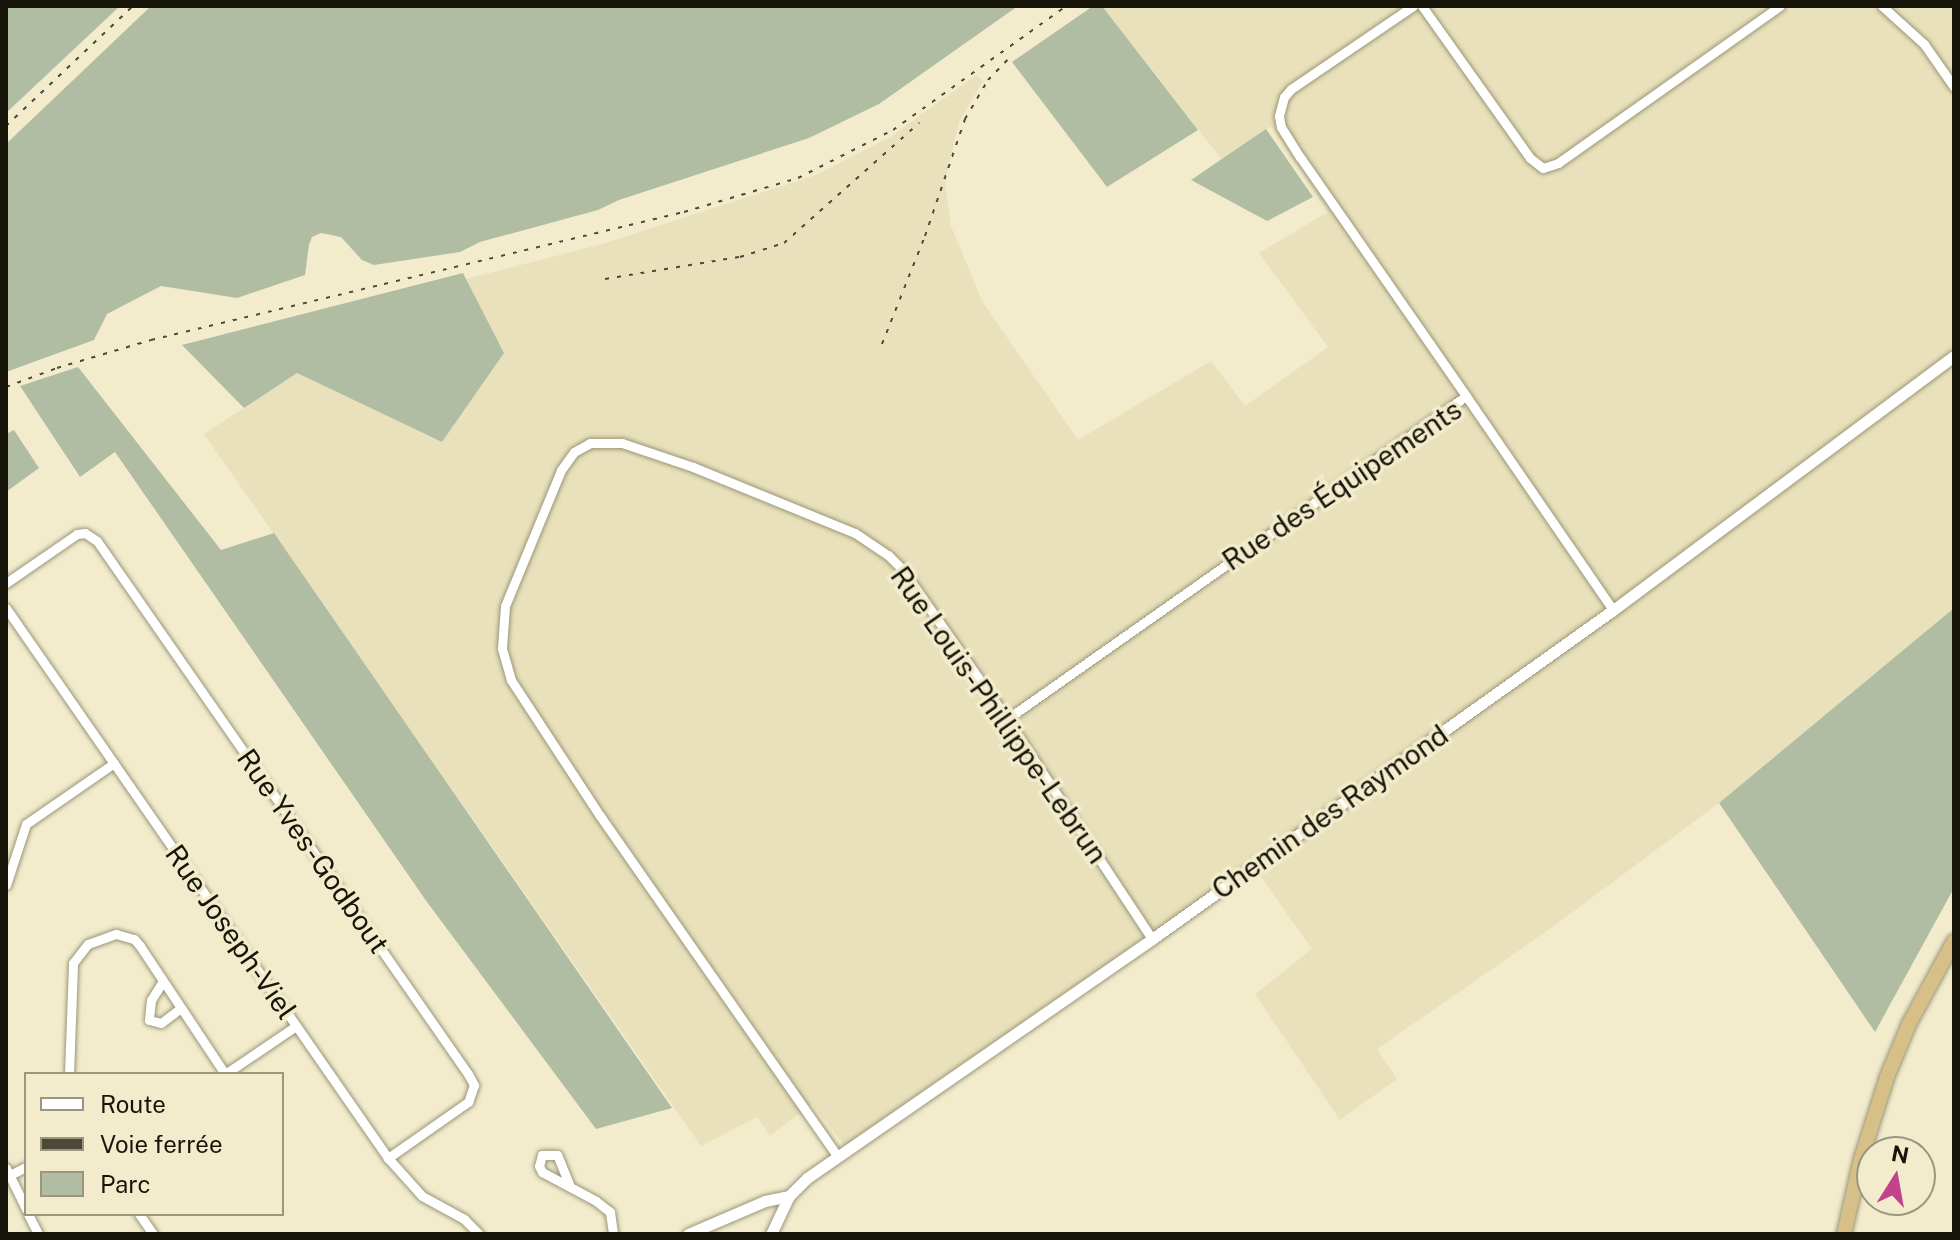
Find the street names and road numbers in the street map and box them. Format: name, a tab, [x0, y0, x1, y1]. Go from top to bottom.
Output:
street label: Rue des Équipements	[1216, 392, 1468, 578]
street label: Rue Louis-Phillippe-Lebrun	[884, 560, 1114, 870]
street label: Chemin des Raymond	[1205, 718, 1455, 906]
street label: Rue Yves-Godbout	[230, 742, 396, 960]
street label: Rue Joseph-Viel	[158, 838, 304, 1026]

